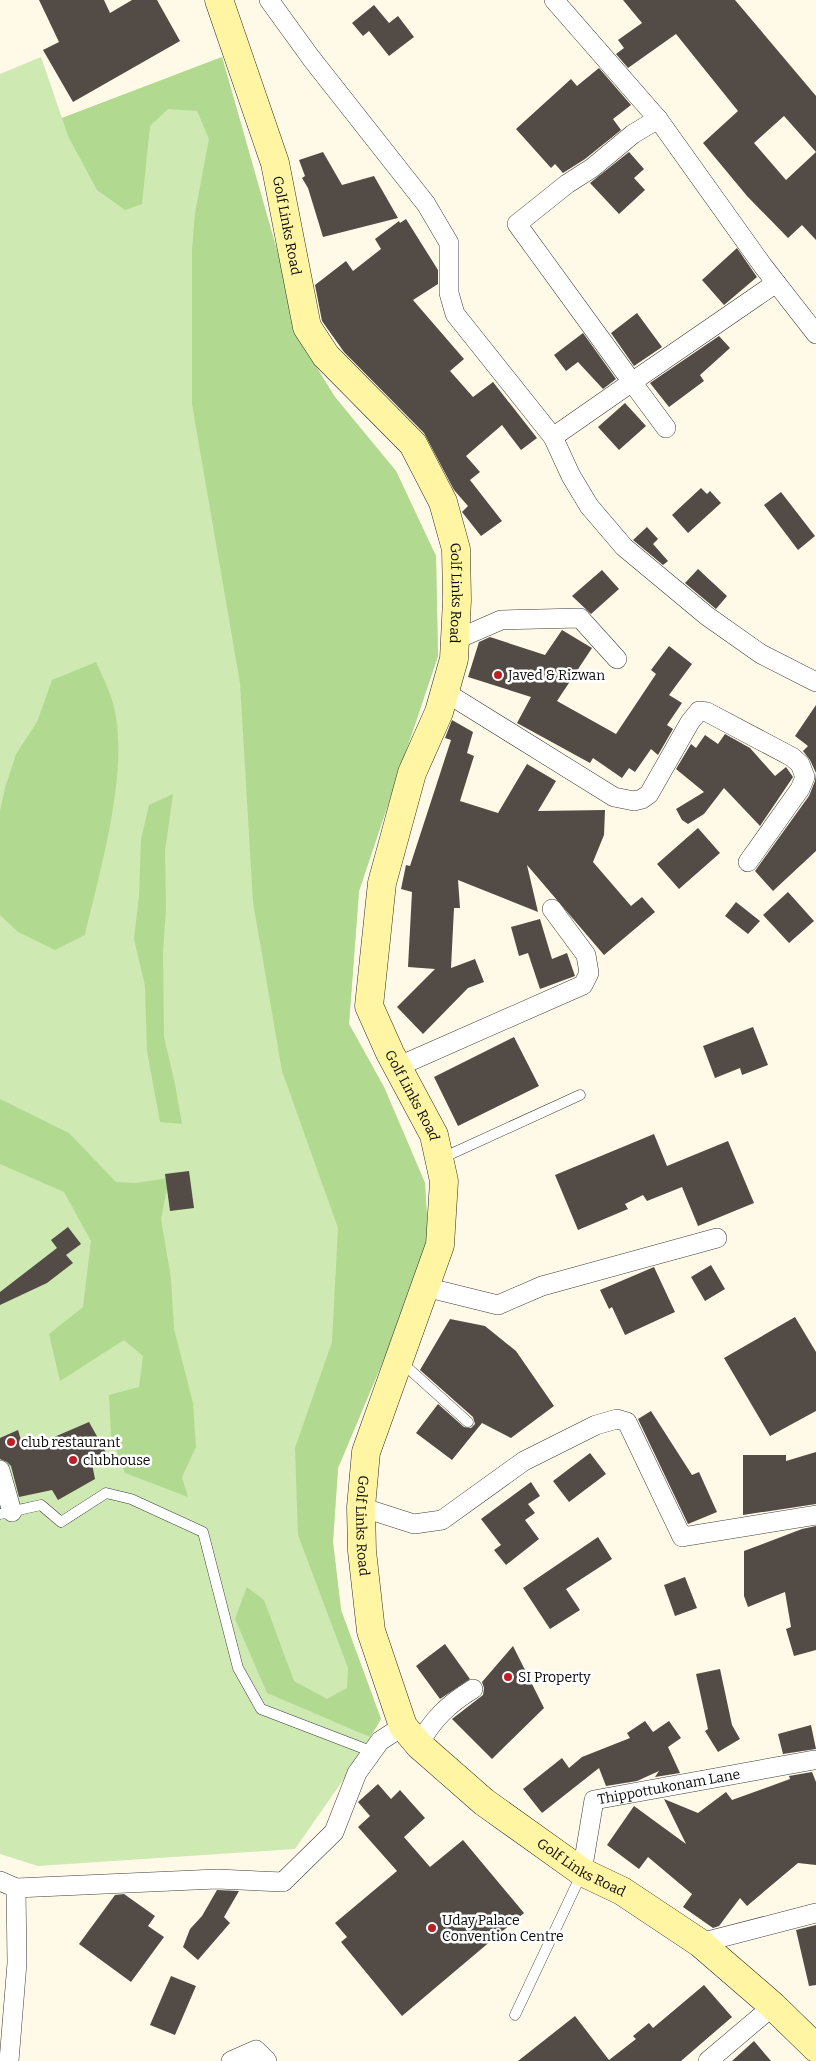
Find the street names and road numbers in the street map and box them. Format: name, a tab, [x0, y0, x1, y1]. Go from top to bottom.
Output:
street label: Golf Links Road	[269, 174, 305, 277]
street label: Golf Links Road	[446, 541, 466, 644]
street label: Golf Links Road	[381, 1047, 443, 1142]
street label: Golf Links Road	[352, 1475, 373, 1577]
street label: Thippottukonam Lane	[596, 1765, 741, 1808]
street label: Golf Links Road	[534, 1834, 629, 1900]

